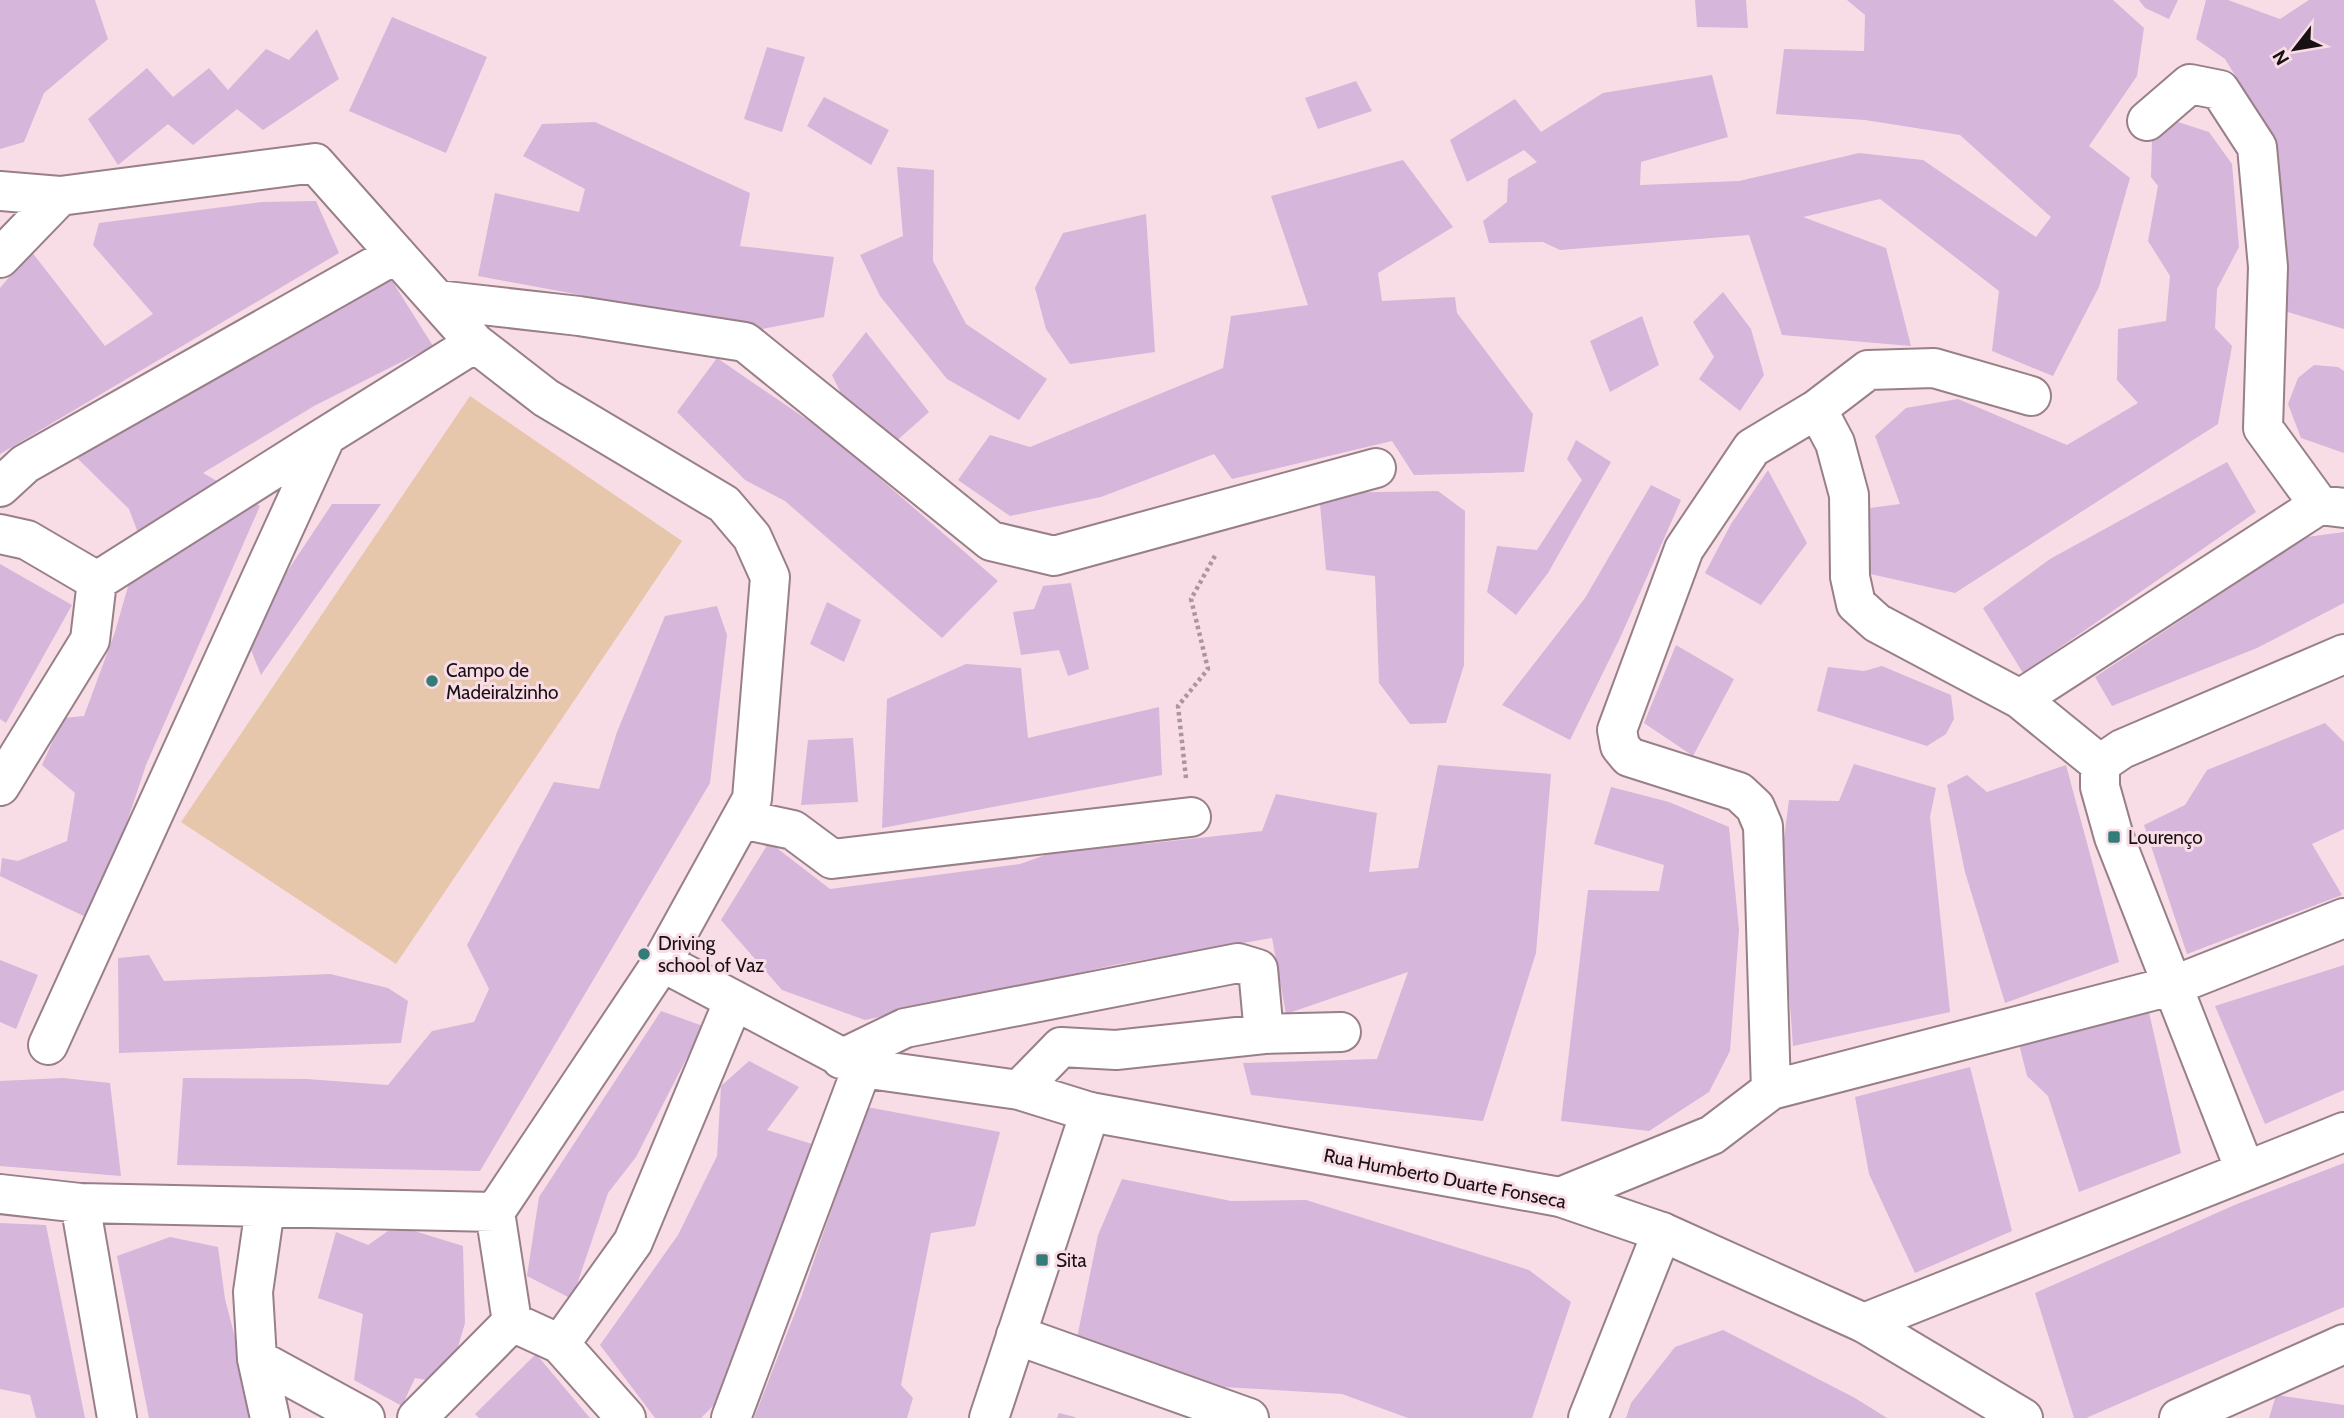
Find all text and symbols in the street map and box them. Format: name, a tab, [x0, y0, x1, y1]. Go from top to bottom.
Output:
north arrow	[2260, 14, 2330, 84]
text: N	[2268, 46, 2294, 69]
place label: Campo de Madeiralzinho	[446, 659, 559, 704]
marker: Campo de Madeiralzinho	[424, 673, 440, 689]
place label: Lourenço	[2128, 826, 2203, 849]
marker: Lourenço	[2106, 829, 2122, 845]
place label: Driving school of Vaz	[658, 932, 764, 977]
marker: Driving school of Vaz	[636, 946, 652, 962]
street label: Rua Humberto Duarte Fonseca	[1322, 1144, 1568, 1213]
place label: Sita	[1056, 1249, 1087, 1272]
marker: Sita	[1034, 1252, 1050, 1268]

